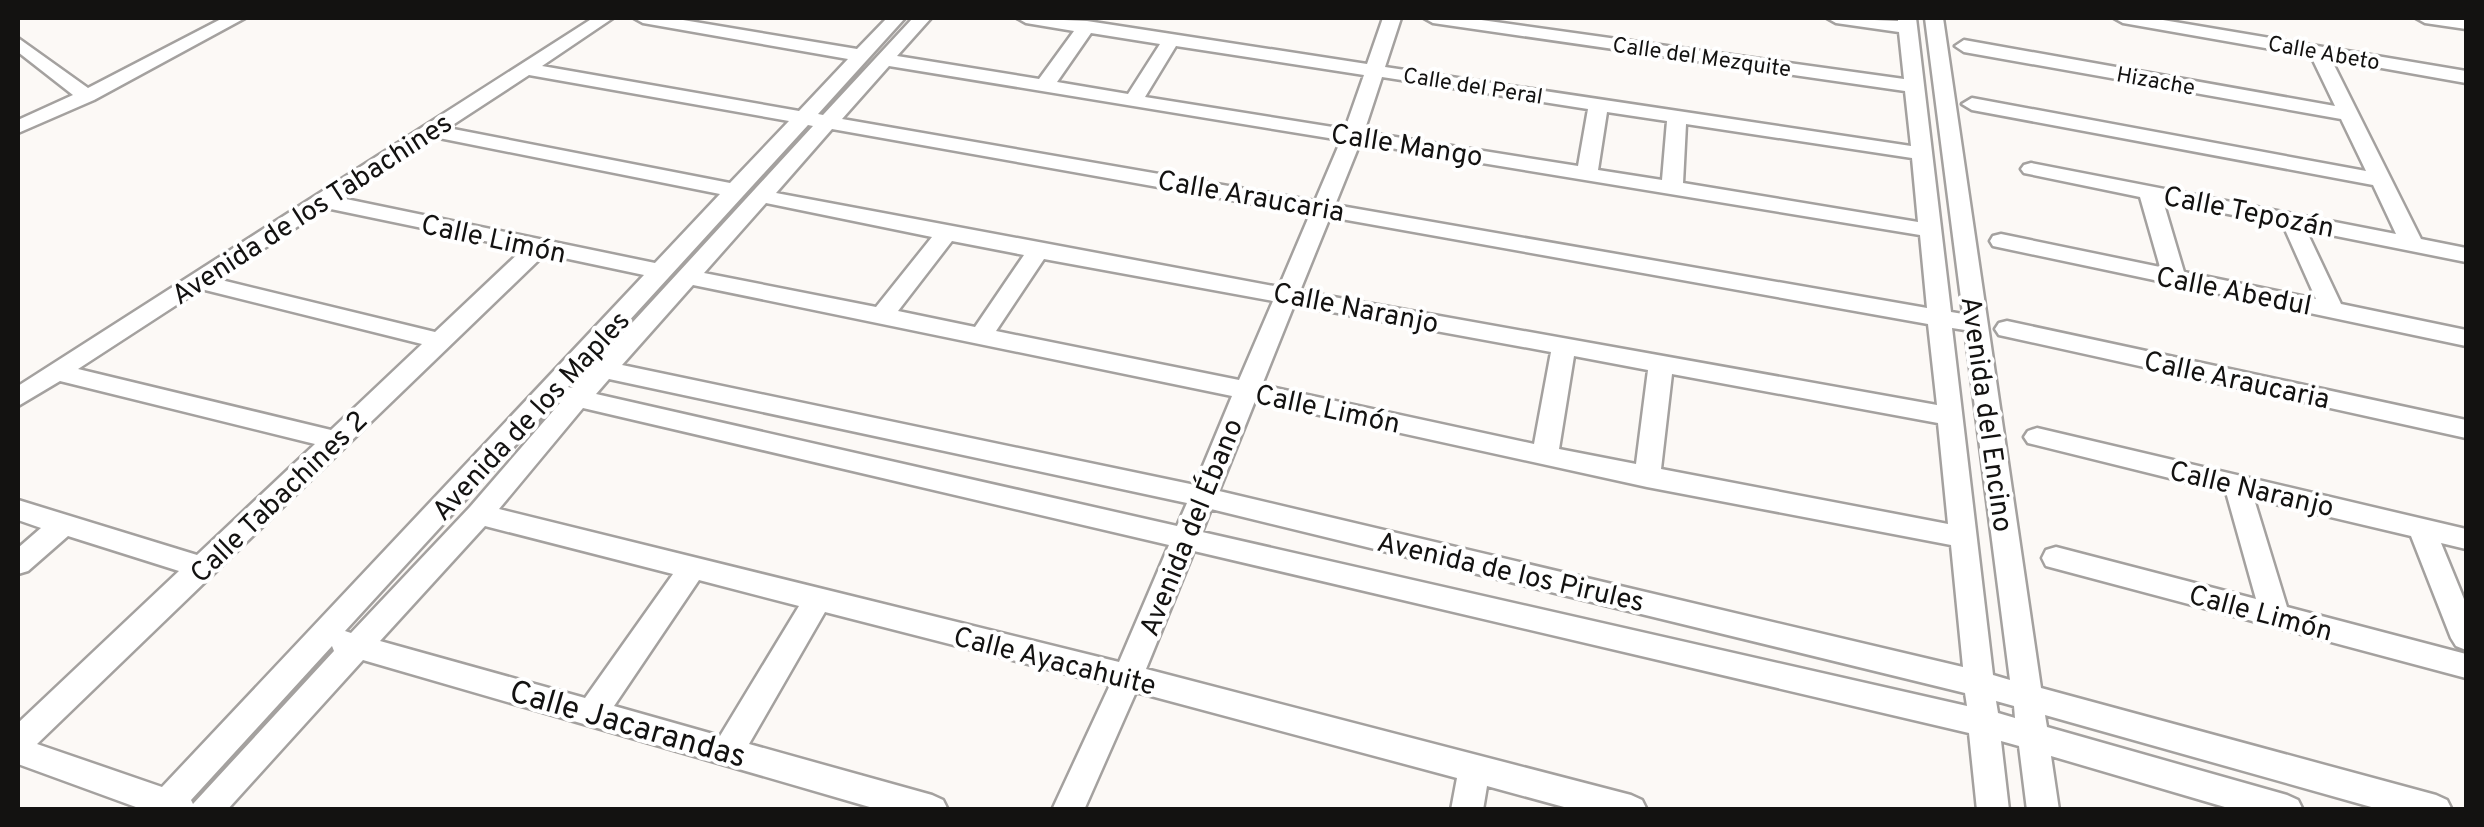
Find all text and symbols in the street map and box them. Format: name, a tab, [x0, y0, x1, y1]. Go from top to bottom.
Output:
street label: Calle Abeto	[2266, 31, 2382, 78]
street label: Calle del Mezquite	[1611, 33, 1793, 84]
street label: Hizache	[2114, 62, 2197, 103]
street label: Calle del Peral	[1401, 63, 1544, 112]
street label: Avenida de los Tabachines	[166, 106, 460, 315]
street label: Calle Mango	[1328, 117, 1485, 177]
street label: Calle Araucaria	[1154, 164, 1347, 232]
street label: Calle Tepozán	[2160, 180, 2337, 248]
street label: Calle Limón	[418, 208, 569, 274]
street label: Calle Abedul	[2153, 260, 2314, 326]
street label: Calle Naranjo	[1270, 276, 1441, 344]
street label: Avenida del Encino	[1951, 294, 2019, 535]
street label: Avenida de los Maples	[425, 304, 639, 530]
street label: Calle Araucaria	[2140, 345, 2333, 419]
street label: Calle Limón	[1252, 378, 1403, 444]
street label: Calle Tabachines 2	[184, 404, 376, 592]
street label: Avenida del Ébano	[1131, 413, 1253, 642]
street label: Calle Naranjo	[2165, 454, 2337, 527]
street label: Avenida de los Pirules	[1373, 526, 1647, 622]
street label: Calle Limón	[2184, 578, 2336, 651]
street label: Calle Ayacahuite	[949, 620, 1159, 705]
street label: Calle Jacarandas	[504, 673, 750, 779]

